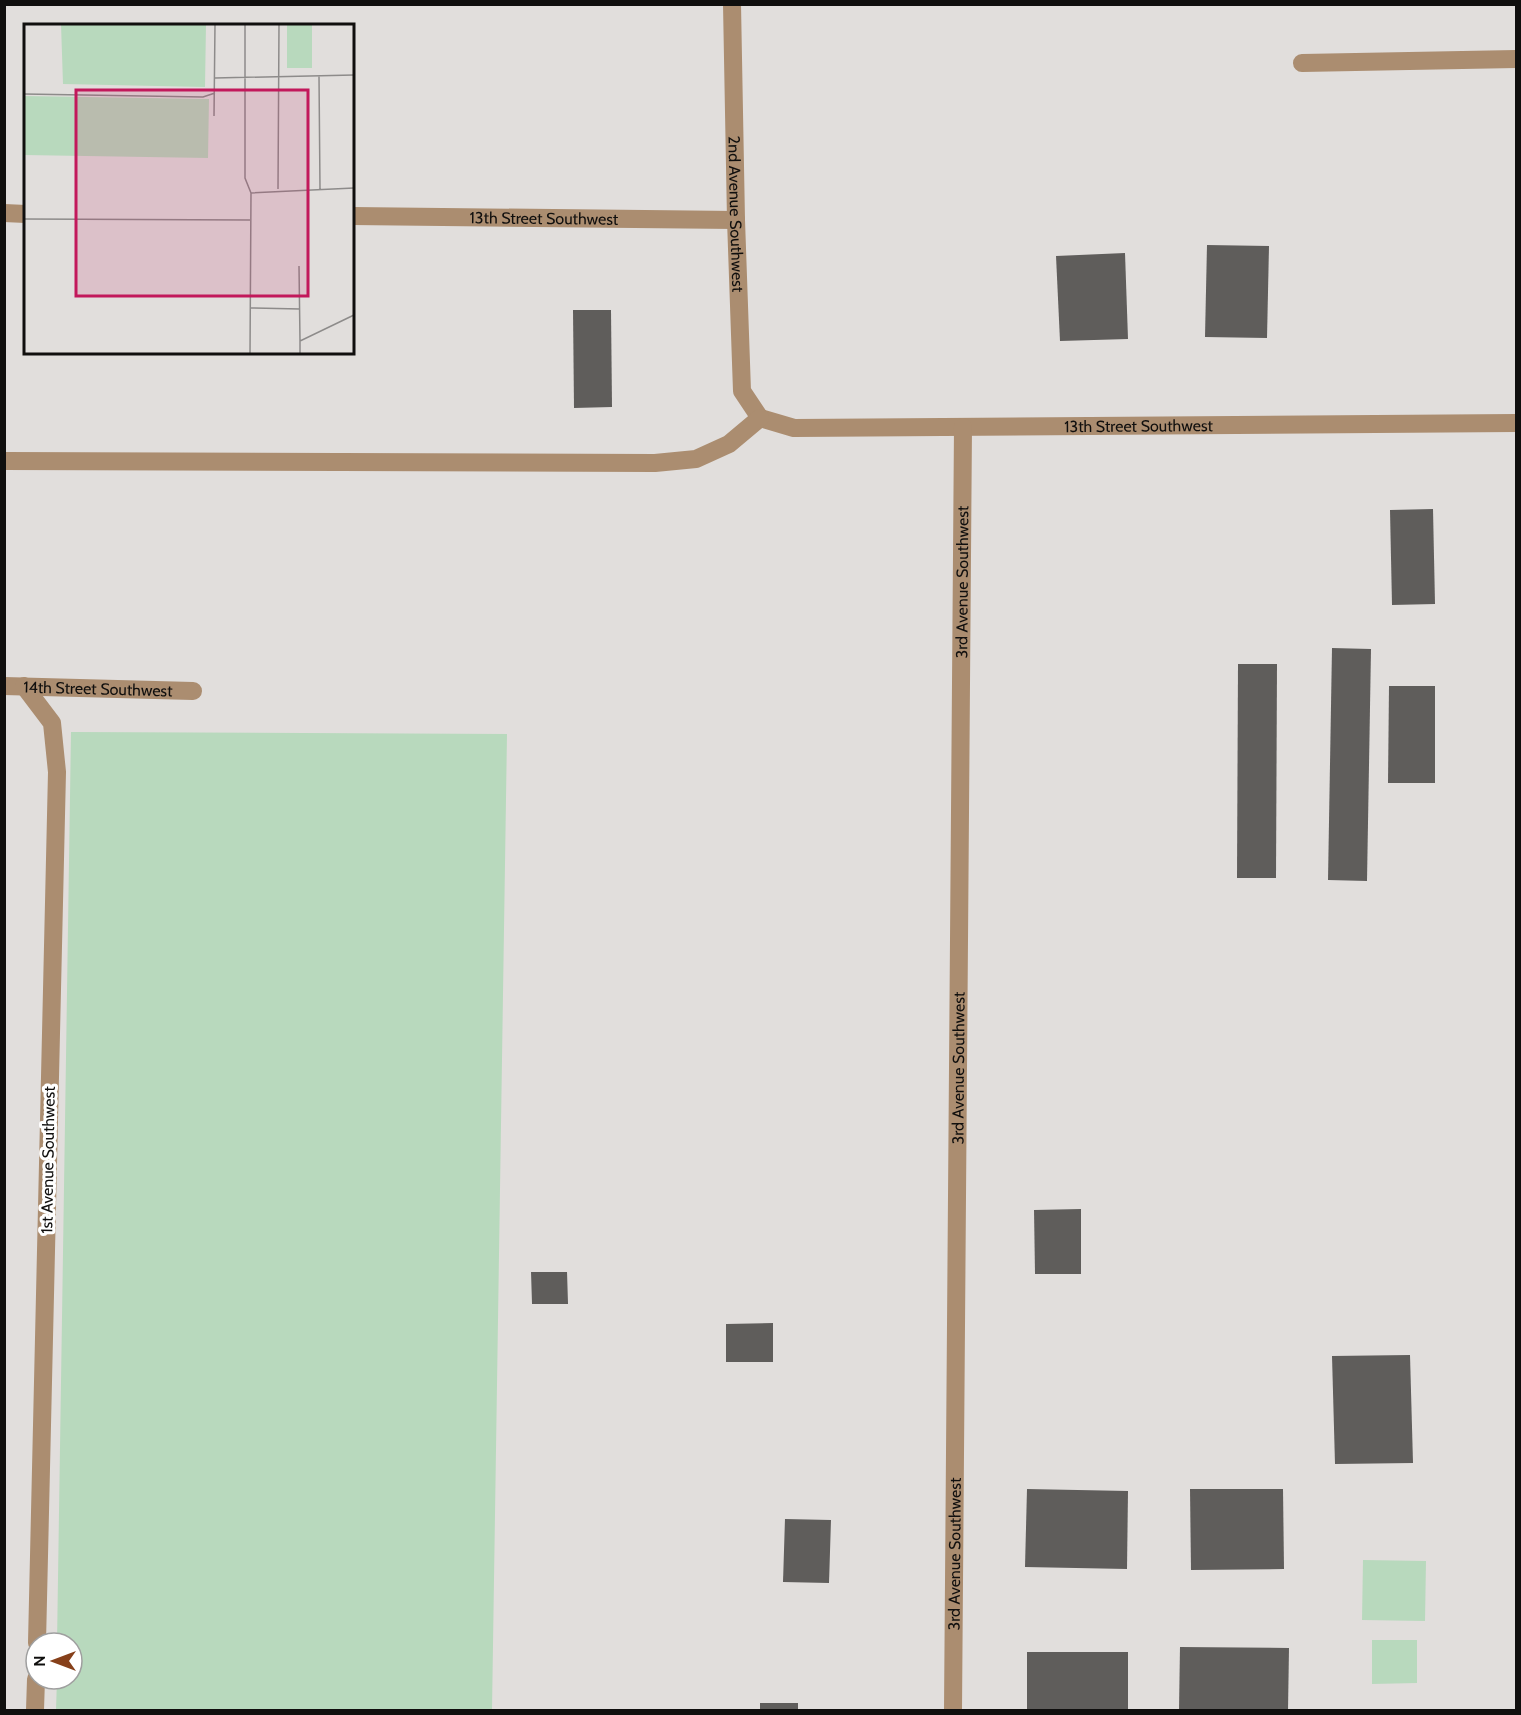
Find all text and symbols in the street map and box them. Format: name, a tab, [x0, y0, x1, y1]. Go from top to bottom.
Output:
inset map	[24, 24, 354, 354]
street label: 2nd Avenue Southwest	[725, 136, 748, 293]
street label: 13th Street Southwest	[470, 208, 619, 228]
street label: 13th Street Southwest	[1064, 416, 1214, 436]
street label: 3rd Avenue Southwest	[952, 505, 972, 658]
street label: 14th Street Southwest	[23, 677, 173, 700]
street label: 3rd Avenue Southwest	[948, 991, 968, 1144]
street label: 1st Avenue Southwest	[37, 1086, 59, 1234]
street label: 3rd Avenue Southwest	[944, 1477, 964, 1630]
north arrow	[24, 1631, 84, 1691]
text: N	[30, 1655, 49, 1667]

